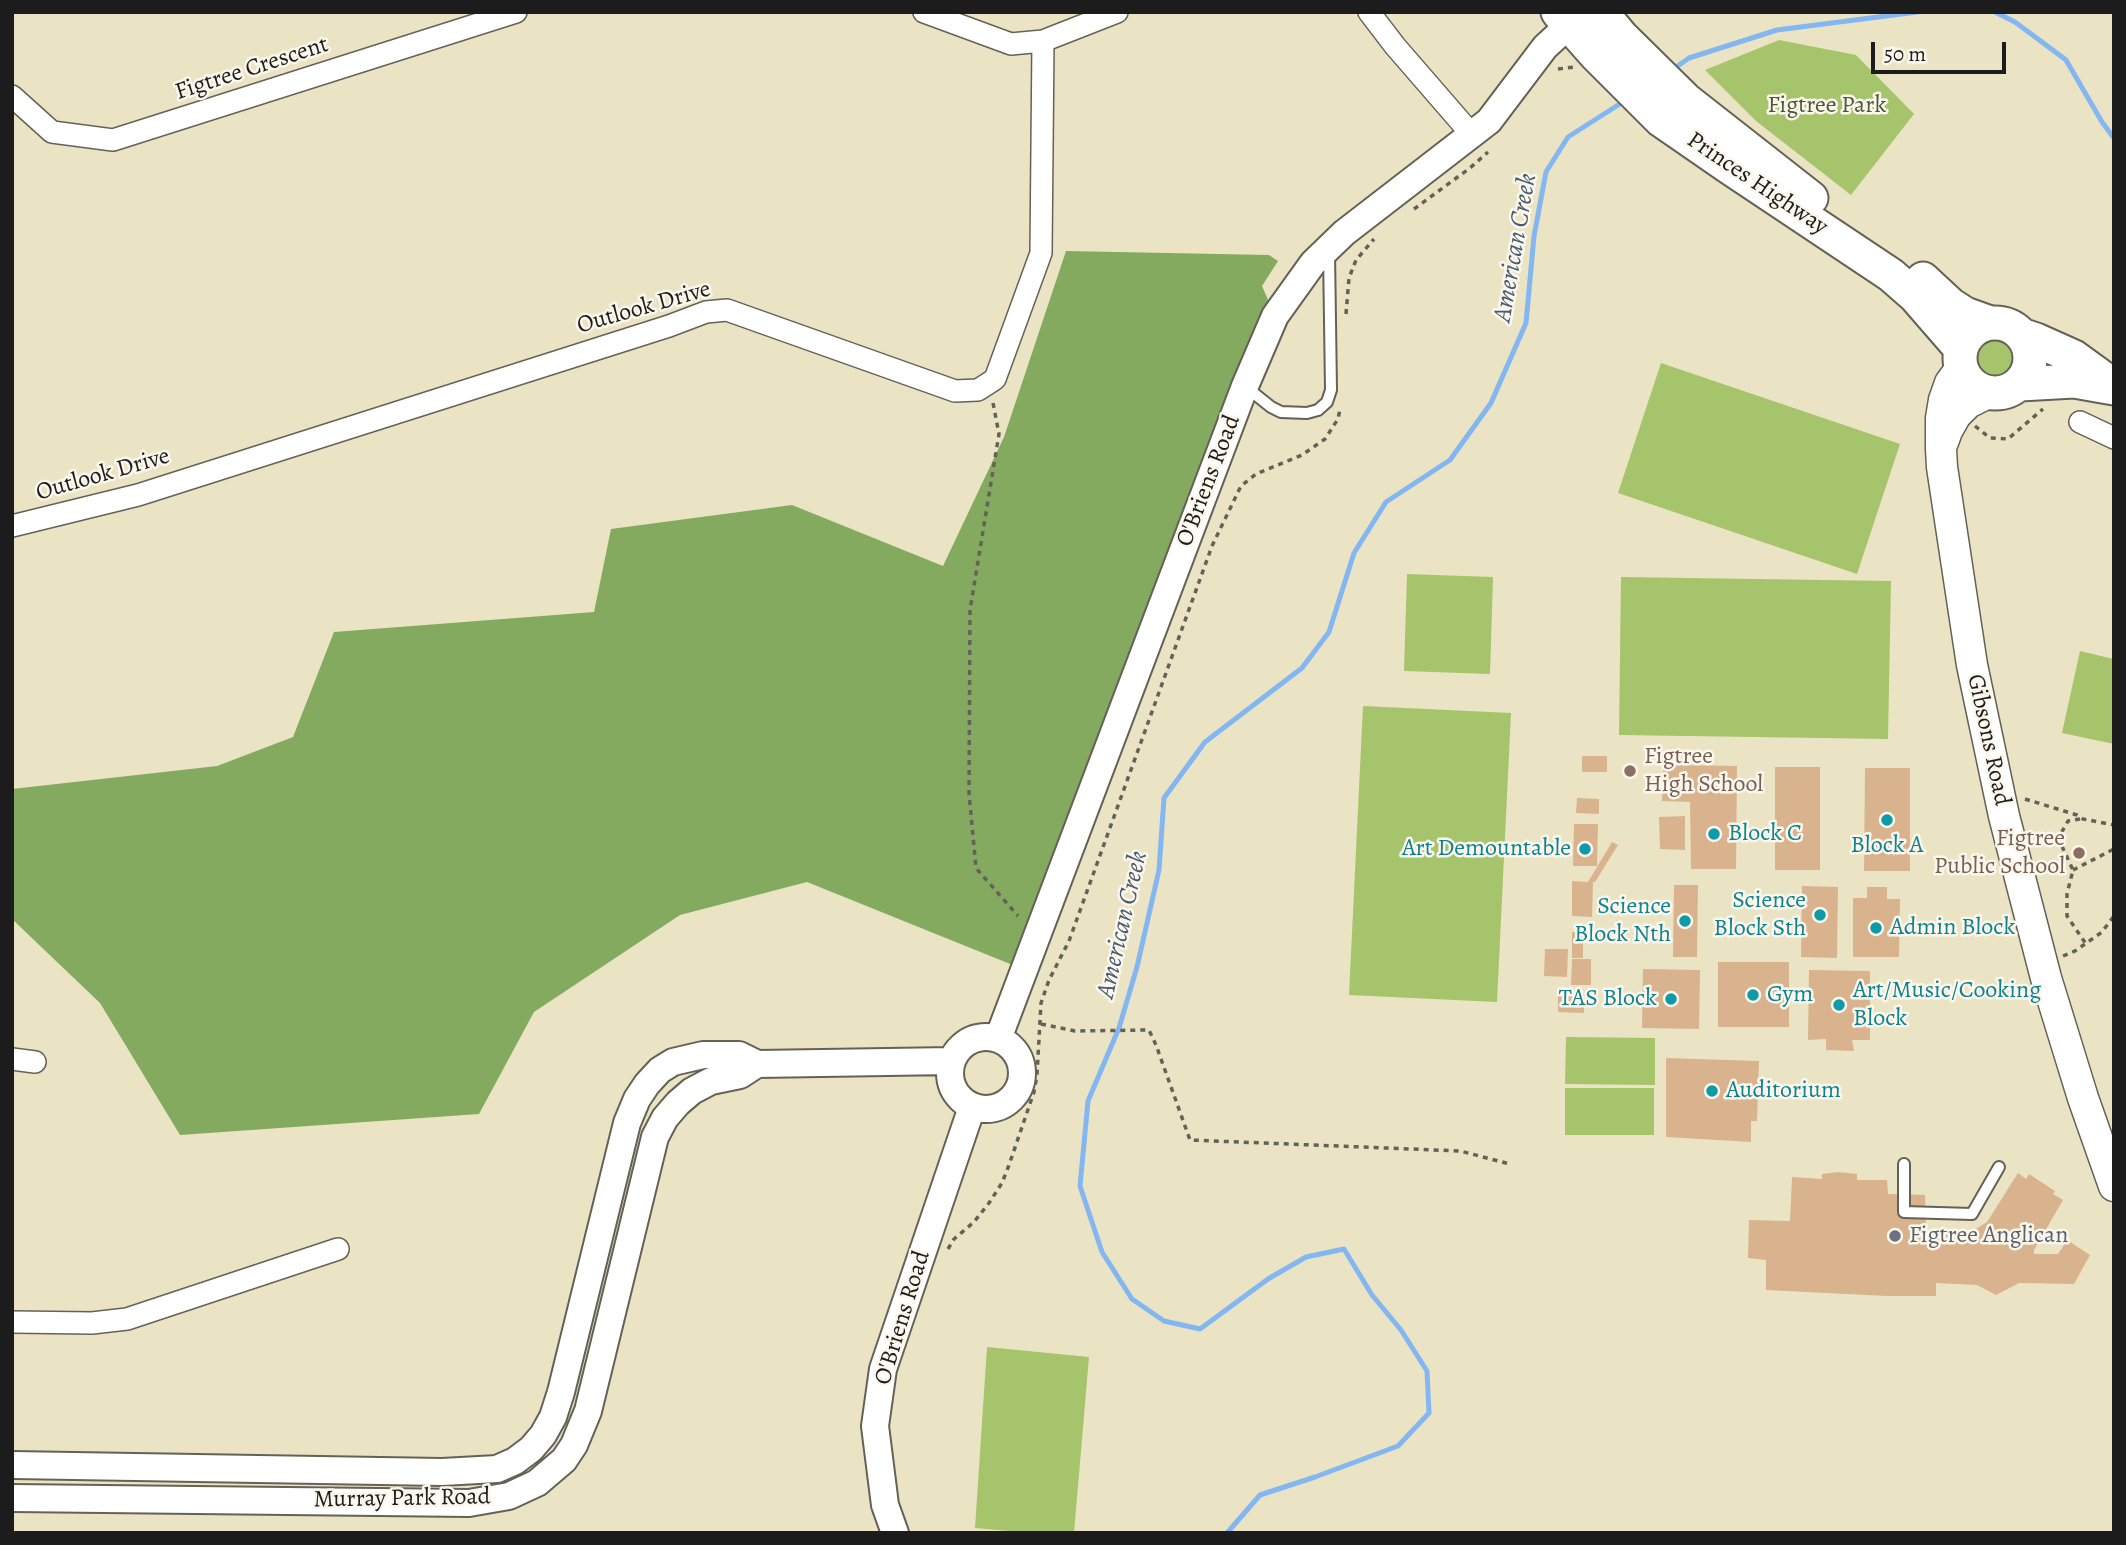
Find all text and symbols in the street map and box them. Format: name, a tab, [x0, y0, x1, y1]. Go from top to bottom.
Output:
scale bar	[1874, 28, 2009, 72]
street label: Figtree Crescent	[172, 31, 332, 107]
text: 50 m	[1884, 40, 1926, 68]
park label: Figtree Park	[1768, 92, 1886, 120]
street label: Princes Highway	[1681, 126, 1833, 242]
water label: American Creek	[1488, 171, 1544, 325]
street label: Outlook Drive	[574, 275, 714, 341]
street label: O'Briens Road	[1171, 411, 1247, 551]
street label: Outlook Drive	[33, 442, 173, 508]
street label: Gibsons Road	[1960, 672, 2016, 808]
place label: Figtree High School	[1644, 743, 1763, 799]
marker: Figtree High School	[1622, 763, 1638, 779]
marker: Block A	[1879, 812, 1895, 828]
place label: Block C	[1728, 820, 1802, 848]
place label: Figtree Public School	[1934, 825, 2065, 881]
marker: Block C	[1706, 826, 1722, 842]
place label: Block A	[1850, 832, 1924, 860]
place label: Art Demountable	[1402, 835, 1571, 863]
marker: Art Demountable	[1577, 841, 1593, 857]
marker: Figtree Public School	[2071, 845, 2087, 861]
water label: American Creek	[1091, 848, 1155, 1002]
place label: Science Block Sth	[1714, 887, 1806, 943]
place label: Science Block Nth	[1574, 893, 1671, 949]
marker: Science Block Sth	[1812, 907, 1828, 923]
marker: Science Block Nth	[1677, 913, 1693, 929]
place label: Admin Block	[1890, 914, 2015, 942]
marker: Admin Block	[1868, 920, 1884, 936]
place label: Art/Music/Cooking Block	[1853, 977, 2041, 1033]
place label: Gym	[1767, 981, 1813, 1009]
place label: TAS Block	[1559, 985, 1657, 1013]
marker: Gym	[1745, 987, 1761, 1003]
marker: TAS Block	[1663, 991, 1679, 1007]
marker: Art/Music/Cooking Block	[1831, 997, 1847, 1013]
place label: Auditorium	[1726, 1077, 1841, 1105]
marker: Auditorium	[1704, 1083, 1720, 1099]
place label: Figtree Anglican	[1909, 1222, 2068, 1250]
marker: Figtree Anglican	[1887, 1228, 1903, 1244]
street label: O'Briens Road	[869, 1248, 937, 1388]
street label: Murray Park Road	[313, 1483, 491, 1515]

